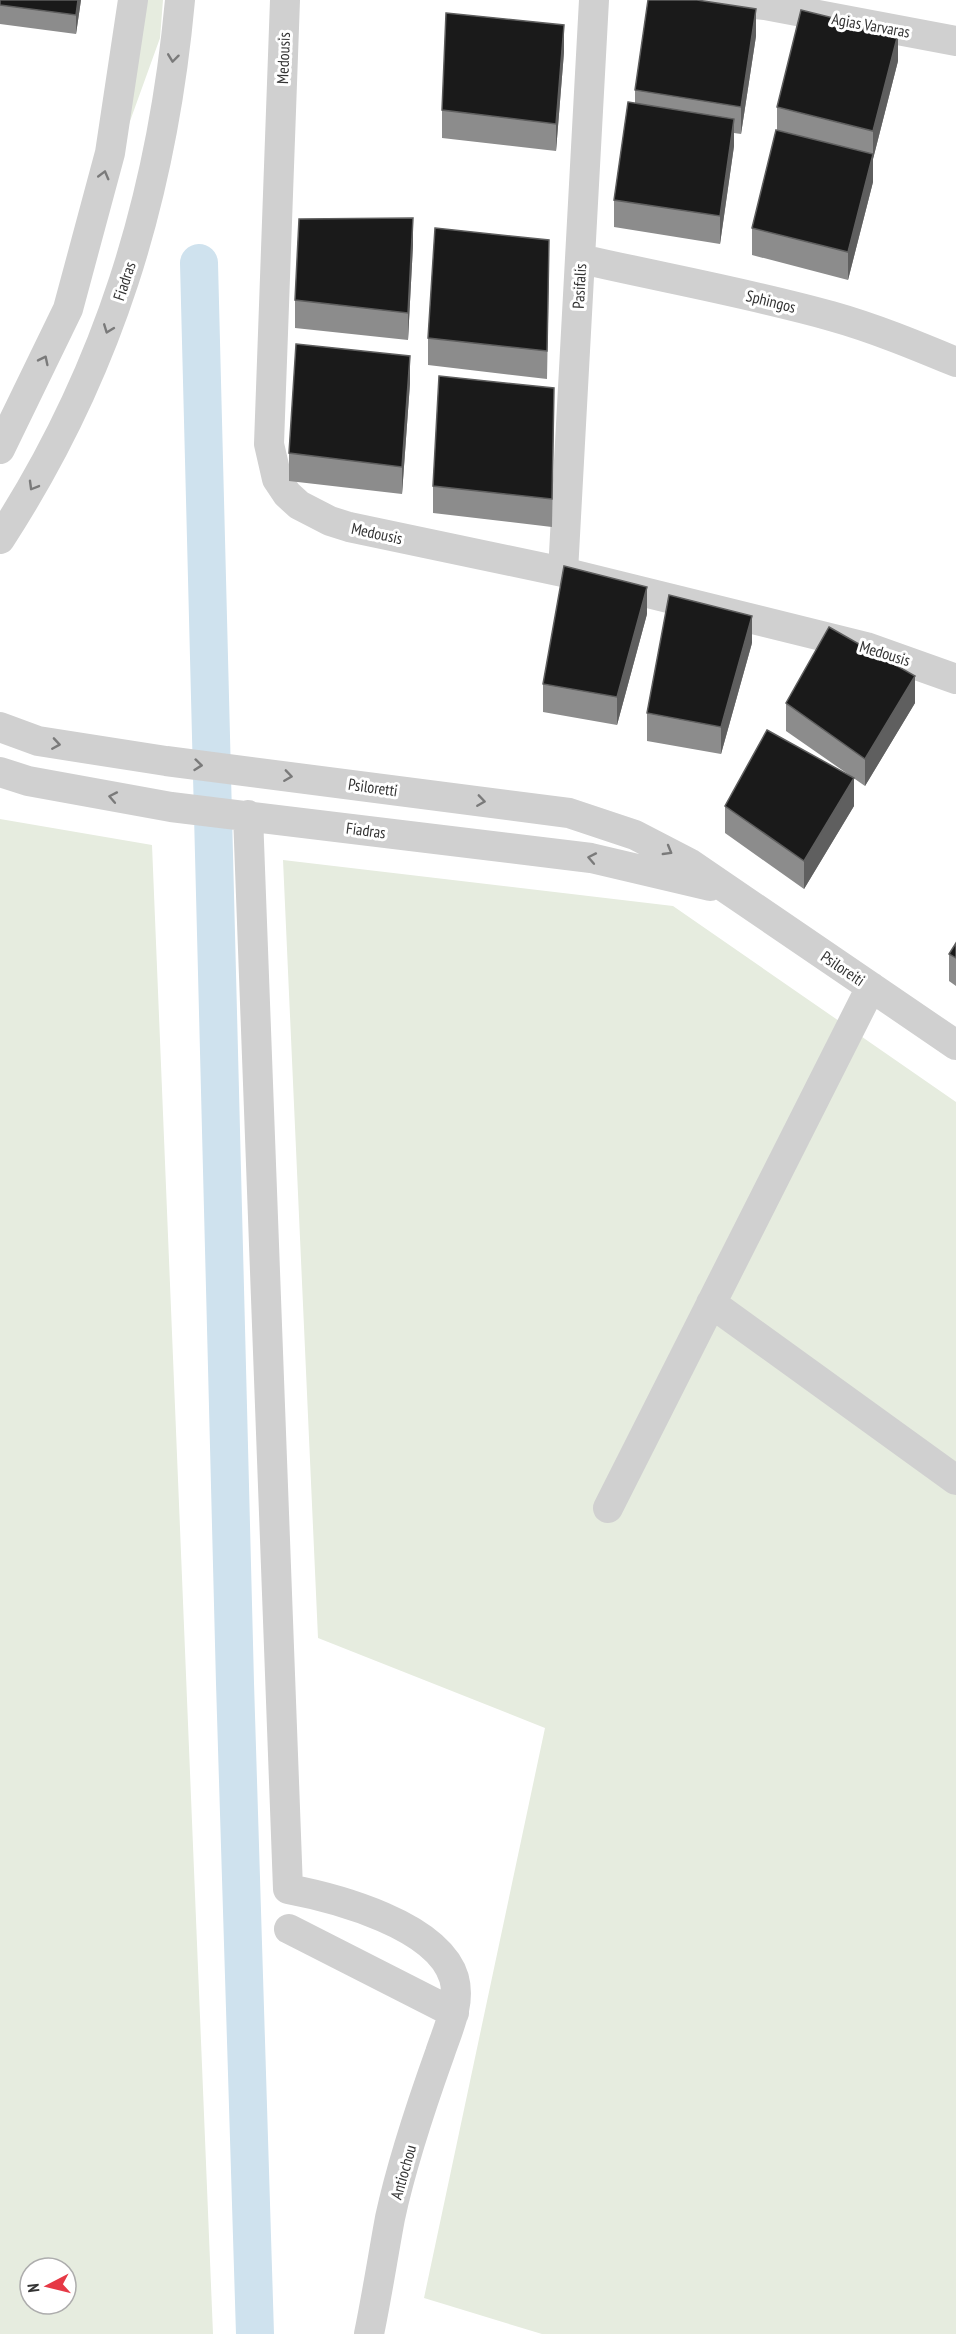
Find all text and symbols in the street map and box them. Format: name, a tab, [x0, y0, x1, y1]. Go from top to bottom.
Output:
street label: Agias Varvaras	[830, 8, 912, 42]
street label: Medousis	[272, 32, 294, 84]
one-way arrow	[167, 54, 180, 63]
one-way arrow	[97, 170, 109, 181]
street label: Fiadras	[108, 259, 140, 303]
street label: Pasifalis	[568, 263, 590, 309]
street label: Sphingos	[744, 285, 798, 317]
one-way arrow	[103, 322, 115, 333]
one-way arrow	[36, 355, 48, 366]
one-way arrow	[28, 480, 40, 490]
street label: Medousis	[350, 518, 404, 548]
street label: Medousis	[857, 636, 913, 670]
one-way arrow	[51, 737, 61, 749]
one-way arrow	[193, 758, 203, 770]
one-way arrow	[283, 769, 292, 781]
street label: Psiloretti	[347, 774, 399, 800]
one-way arrow	[109, 791, 119, 804]
one-way arrow	[477, 795, 486, 807]
street label: Fiadras	[345, 818, 387, 842]
one-way arrow	[662, 844, 672, 855]
one-way arrow	[587, 852, 597, 865]
street label: Psiloreiti	[817, 946, 869, 990]
street label: Antiochou	[386, 2142, 420, 2202]
north arrow	[18, 2256, 78, 2316]
text: N	[23, 2282, 44, 2293]

